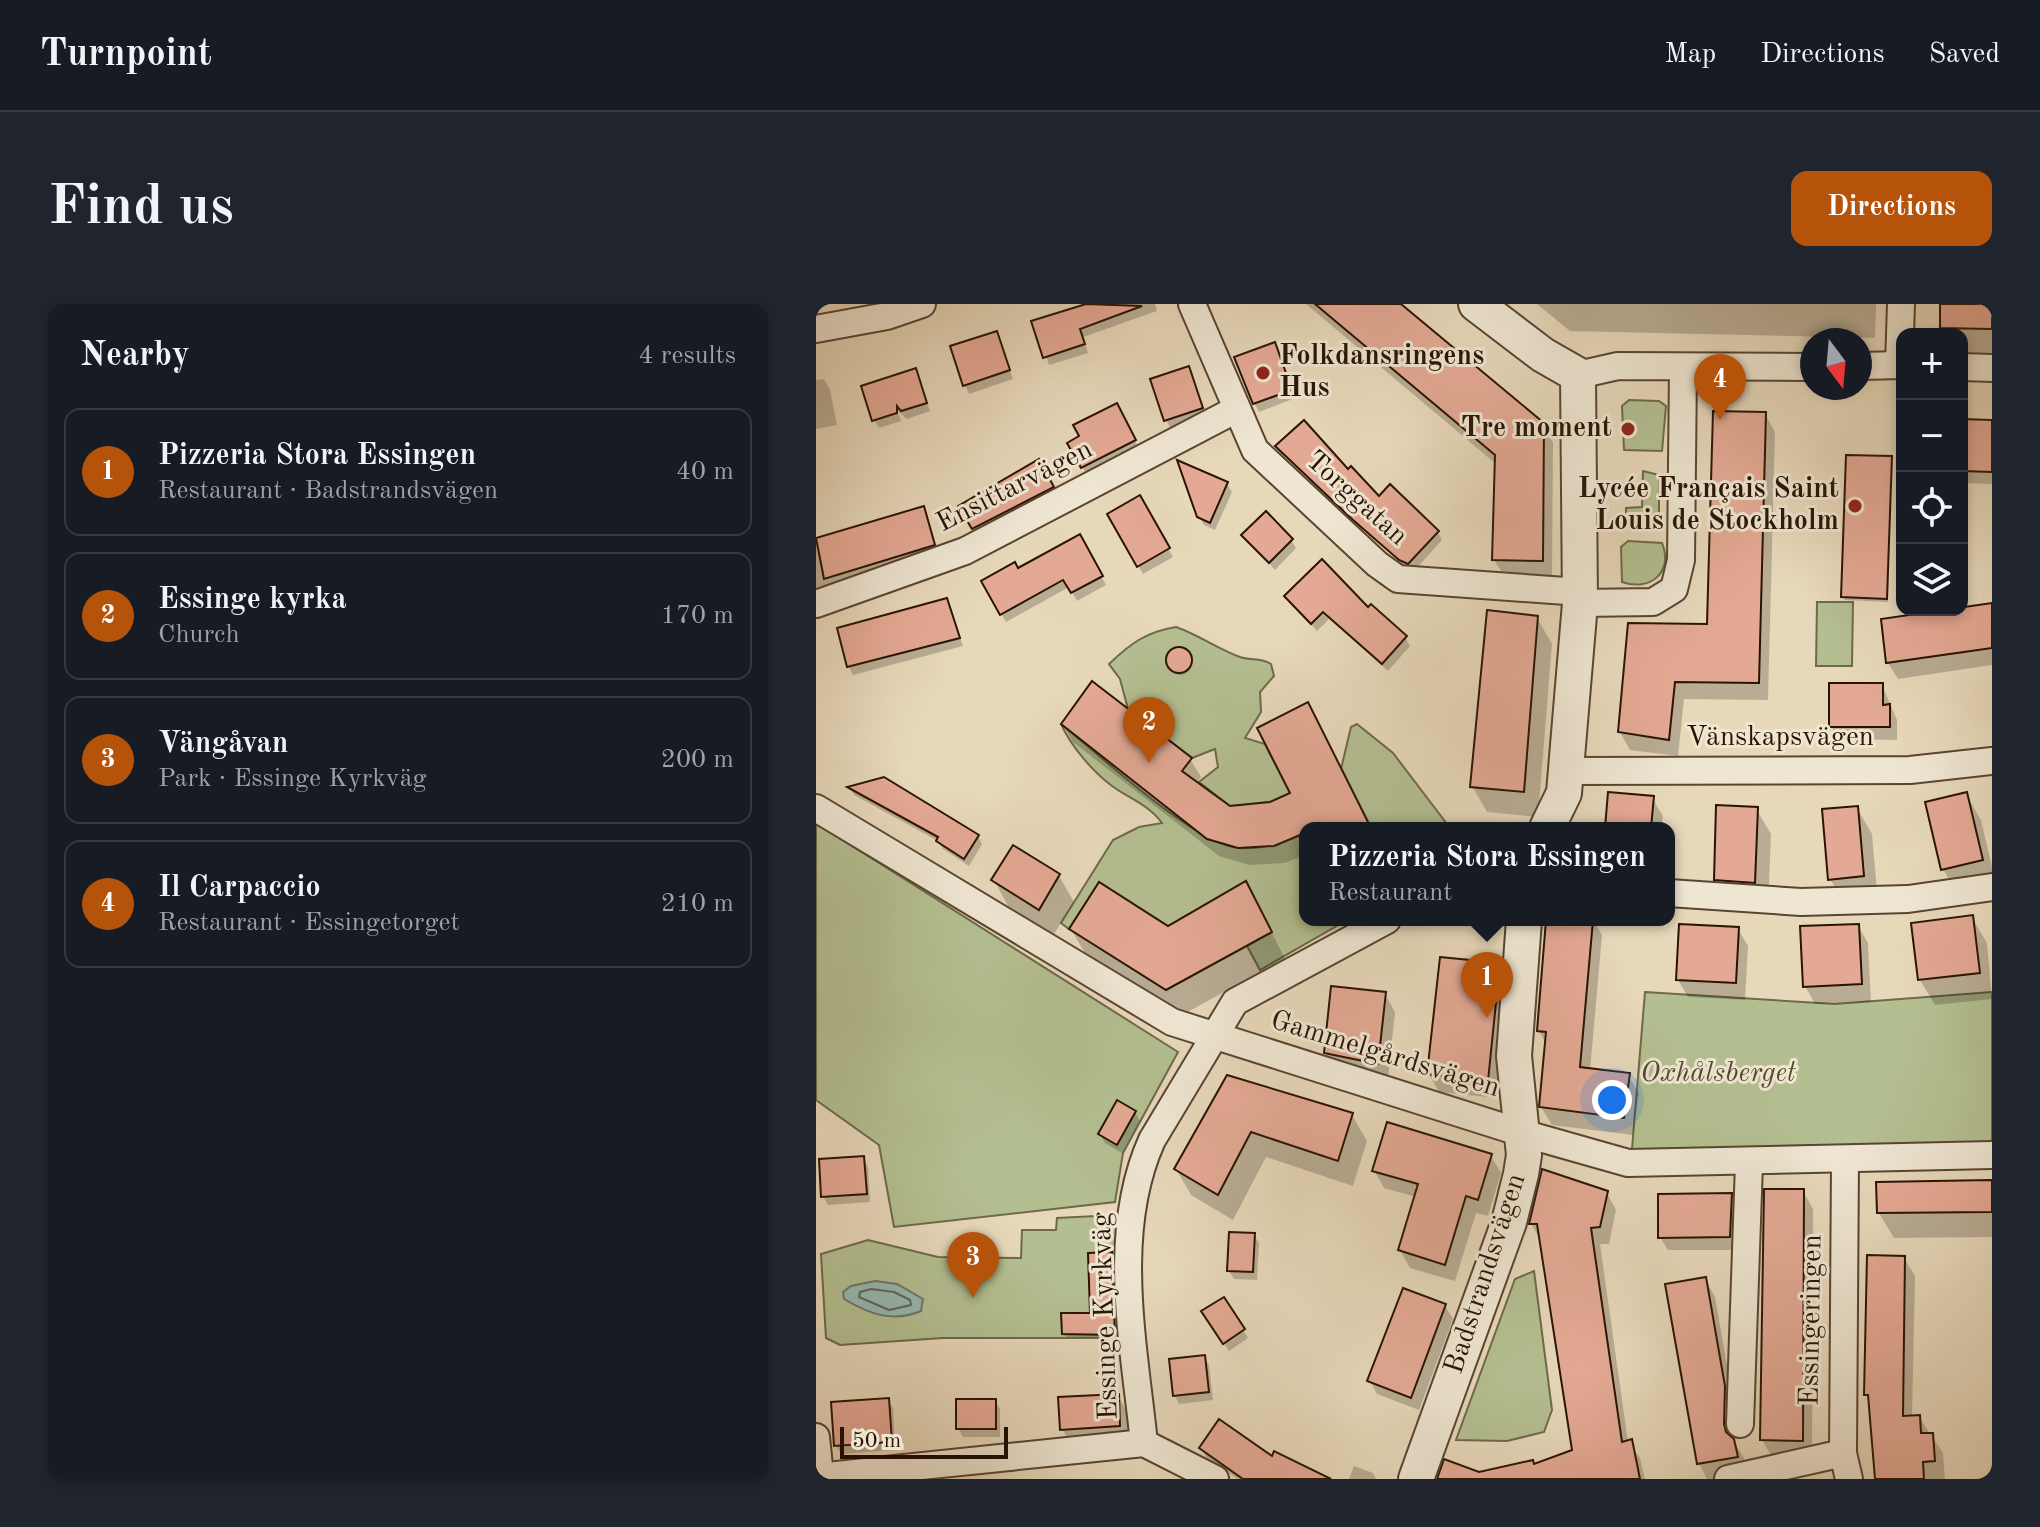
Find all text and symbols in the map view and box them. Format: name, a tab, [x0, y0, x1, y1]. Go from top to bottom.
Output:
text: Turnpoint	[40, 36, 212, 74]
text: Map	[1664, 41, 1716, 69]
text: Directions	[1760, 41, 1885, 69]
text: Saved	[1929, 41, 2000, 69]
button: Directions	[1791, 171, 1992, 246]
text: Find us	[48, 180, 234, 236]
north arrow	[1800, 328, 1872, 400]
map controls	[1896, 328, 1968, 616]
button: +	[1896, 328, 1968, 400]
text: Nearby	[80, 339, 190, 373]
text: 4 results	[638, 343, 736, 369]
place label: Folkdansringens Hus	[1279, 343, 1484, 403]
pin: 4	[1694, 354, 1746, 420]
marker: Folkdansringens Hus	[1254, 364, 1272, 382]
button: −	[1896, 400, 1968, 472]
place label: Tre moment	[1461, 415, 1612, 443]
marker: Tre moment	[1619, 420, 1637, 438]
street label: Ensittarvägen	[933, 436, 1097, 538]
text: Pizzeria Stora Essingen	[158, 441, 476, 471]
street label: Torggatan	[1300, 446, 1412, 552]
text: 1	[100, 459, 116, 485]
text: 40 m	[676, 459, 734, 485]
button: locate	[1896, 472, 1968, 544]
place label: Lycée Français Saint Louis de Stockholm	[1578, 476, 1839, 536]
text: Restaurant · Badstrandsvägen	[158, 478, 498, 504]
marker: Lycée Français Saint Louis de Stockholm	[1846, 497, 1864, 515]
button: layers	[1896, 544, 1968, 616]
text: Essinge kyrka	[158, 585, 347, 615]
text: 2	[100, 603, 116, 629]
text: 170 m	[661, 603, 734, 629]
text: Church	[158, 622, 240, 648]
pin: 2	[1123, 697, 1175, 763]
street label: Vänskapsvägen	[1686, 724, 1874, 752]
text: Vängåvan	[158, 729, 289, 759]
text: 3	[100, 747, 116, 773]
text: 200 m	[661, 747, 734, 773]
text: Park · Essinge Kyrkväg	[158, 766, 427, 792]
popup	[1299, 822, 1675, 926]
text: Pizzeria Stora Essingen	[1328, 843, 1646, 873]
text: Il Carpaccio	[158, 873, 321, 903]
text: Restaurant	[1328, 880, 1452, 906]
text: 4	[100, 891, 116, 917]
text: 210 m	[661, 891, 734, 917]
text: Restaurant · Essingetorget	[158, 910, 460, 936]
pin: 1	[1461, 952, 1513, 1018]
street label: Gammelgårdsvägen	[1267, 1007, 1503, 1103]
park label: Oxhålsberget	[1640, 1060, 1797, 1088]
your location	[1592, 1080, 1632, 1120]
street label: Badstrandsvägen	[1440, 1170, 1532, 1378]
street label: Essinge Kyrkväg	[1088, 1212, 1124, 1420]
pin: 3	[947, 1232, 999, 1298]
street label: Essingeringen	[1797, 1234, 1827, 1406]
scale bar	[840, 1423, 1008, 1459]
text: 50 m	[852, 1430, 901, 1452]

